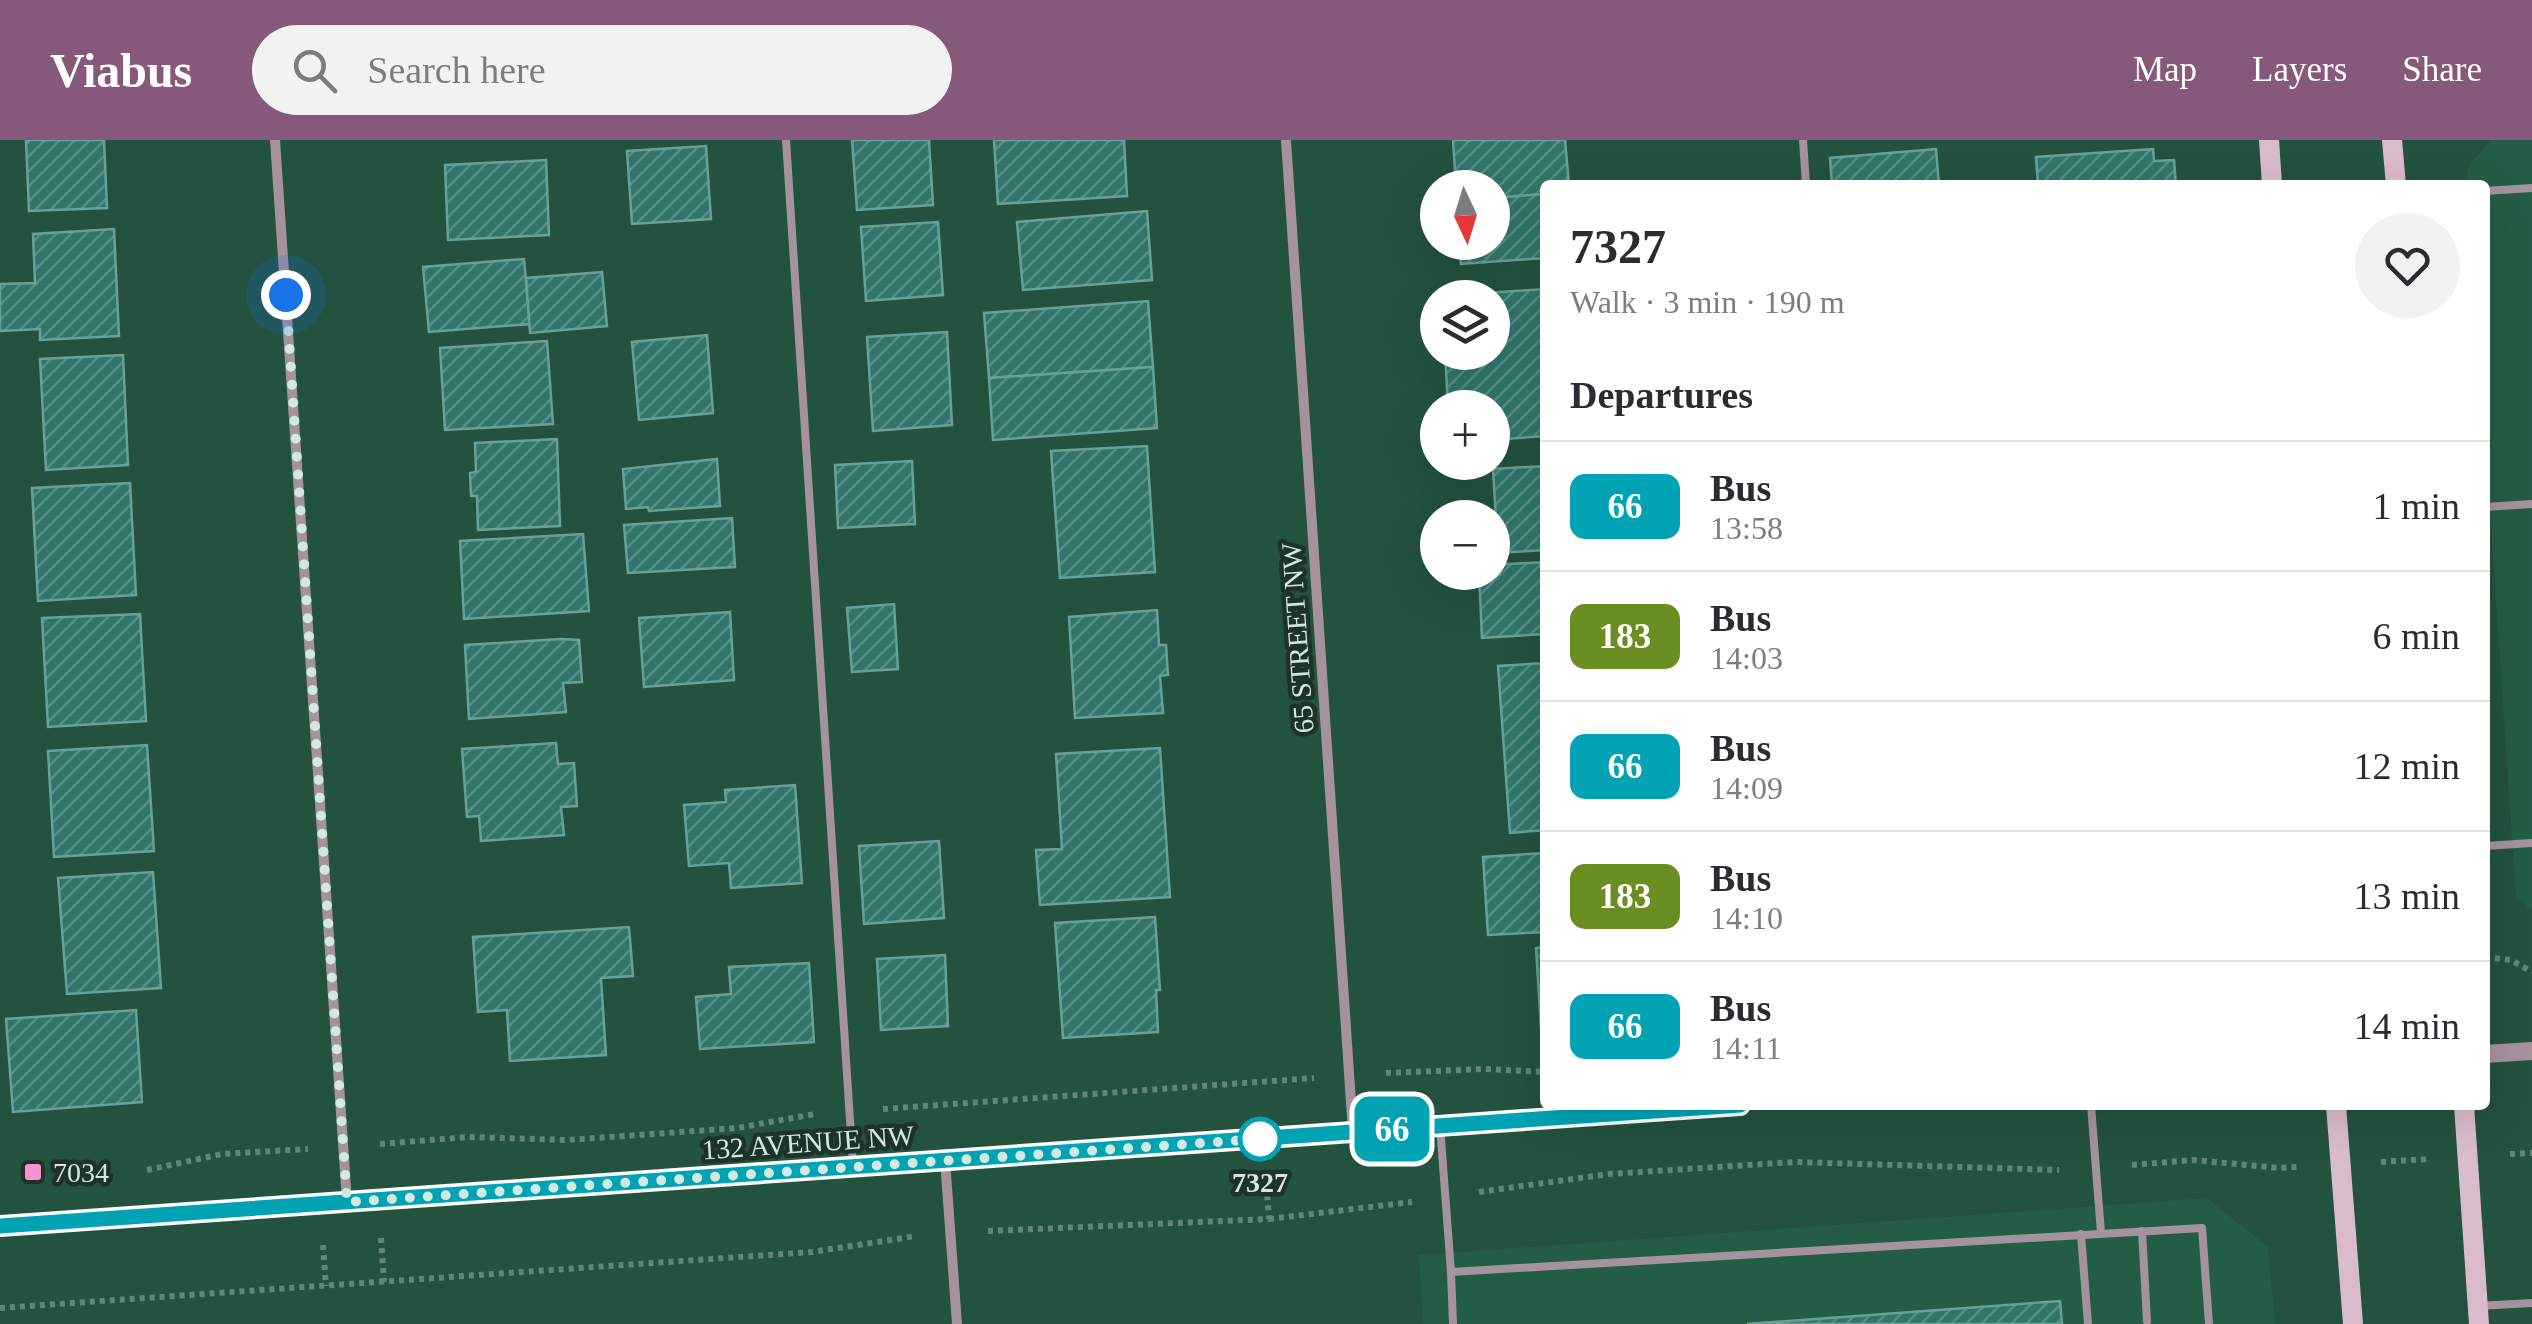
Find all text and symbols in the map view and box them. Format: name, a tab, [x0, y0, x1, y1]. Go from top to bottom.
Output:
search box	[252, 25, 952, 115]
icon: search	[287, 43, 342, 98]
text: Viabus	[50, 44, 192, 97]
text: Search here	[367, 49, 546, 91]
text: Map	[2133, 50, 2197, 89]
text: Layers	[2252, 50, 2347, 89]
text: Share	[2402, 50, 2482, 89]
north arrow	[1420, 170, 1510, 260]
map controls	[1420, 170, 1510, 590]
button: heart	[2355, 213, 2460, 318]
text: 7327	[1570, 220, 1666, 273]
your location	[261, 270, 311, 320]
button: layers	[1420, 280, 1510, 370]
text: Walk · 3 min · 190 m	[1570, 284, 1845, 320]
text: Departures	[1570, 374, 1753, 416]
button: +	[1420, 390, 1510, 480]
text: Bus	[1710, 467, 1771, 509]
text: 1 min	[2372, 485, 2460, 527]
text: 66	[1608, 487, 1643, 526]
button: −	[1420, 500, 1510, 590]
text: 13:58	[1710, 510, 1783, 546]
street label: 65 STREET NW	[1275, 541, 1320, 734]
text: Bus	[1710, 597, 1771, 639]
text: 6 min	[2372, 615, 2460, 657]
text: 183	[1599, 617, 1651, 656]
text: 14:03	[1710, 640, 1783, 676]
text: Bus	[1710, 727, 1771, 769]
text: 12 min	[2353, 745, 2460, 787]
text: 66	[1608, 747, 1643, 786]
text: 14:09	[1710, 770, 1783, 806]
text: Bus	[1710, 857, 1771, 899]
text: 13 min	[2353, 875, 2460, 917]
text: 183	[1599, 877, 1651, 916]
text: 14:10	[1710, 900, 1783, 936]
text: Bus	[1710, 987, 1771, 1029]
text: 14 min	[2353, 1005, 2460, 1047]
text: 66	[1608, 1007, 1643, 1046]
text: 14:11	[1710, 1030, 1782, 1066]
line badge: 66	[1347, 1096, 1437, 1162]
text: 66	[1375, 1110, 1410, 1149]
marker: 7327	[1239, 1118, 1281, 1160]
street label: 132 AVENUE NW	[701, 1120, 916, 1165]
place label: 7034	[53, 1157, 109, 1188]
marker: 7034	[22, 1161, 44, 1183]
place label: 7327	[1232, 1167, 1288, 1198]

